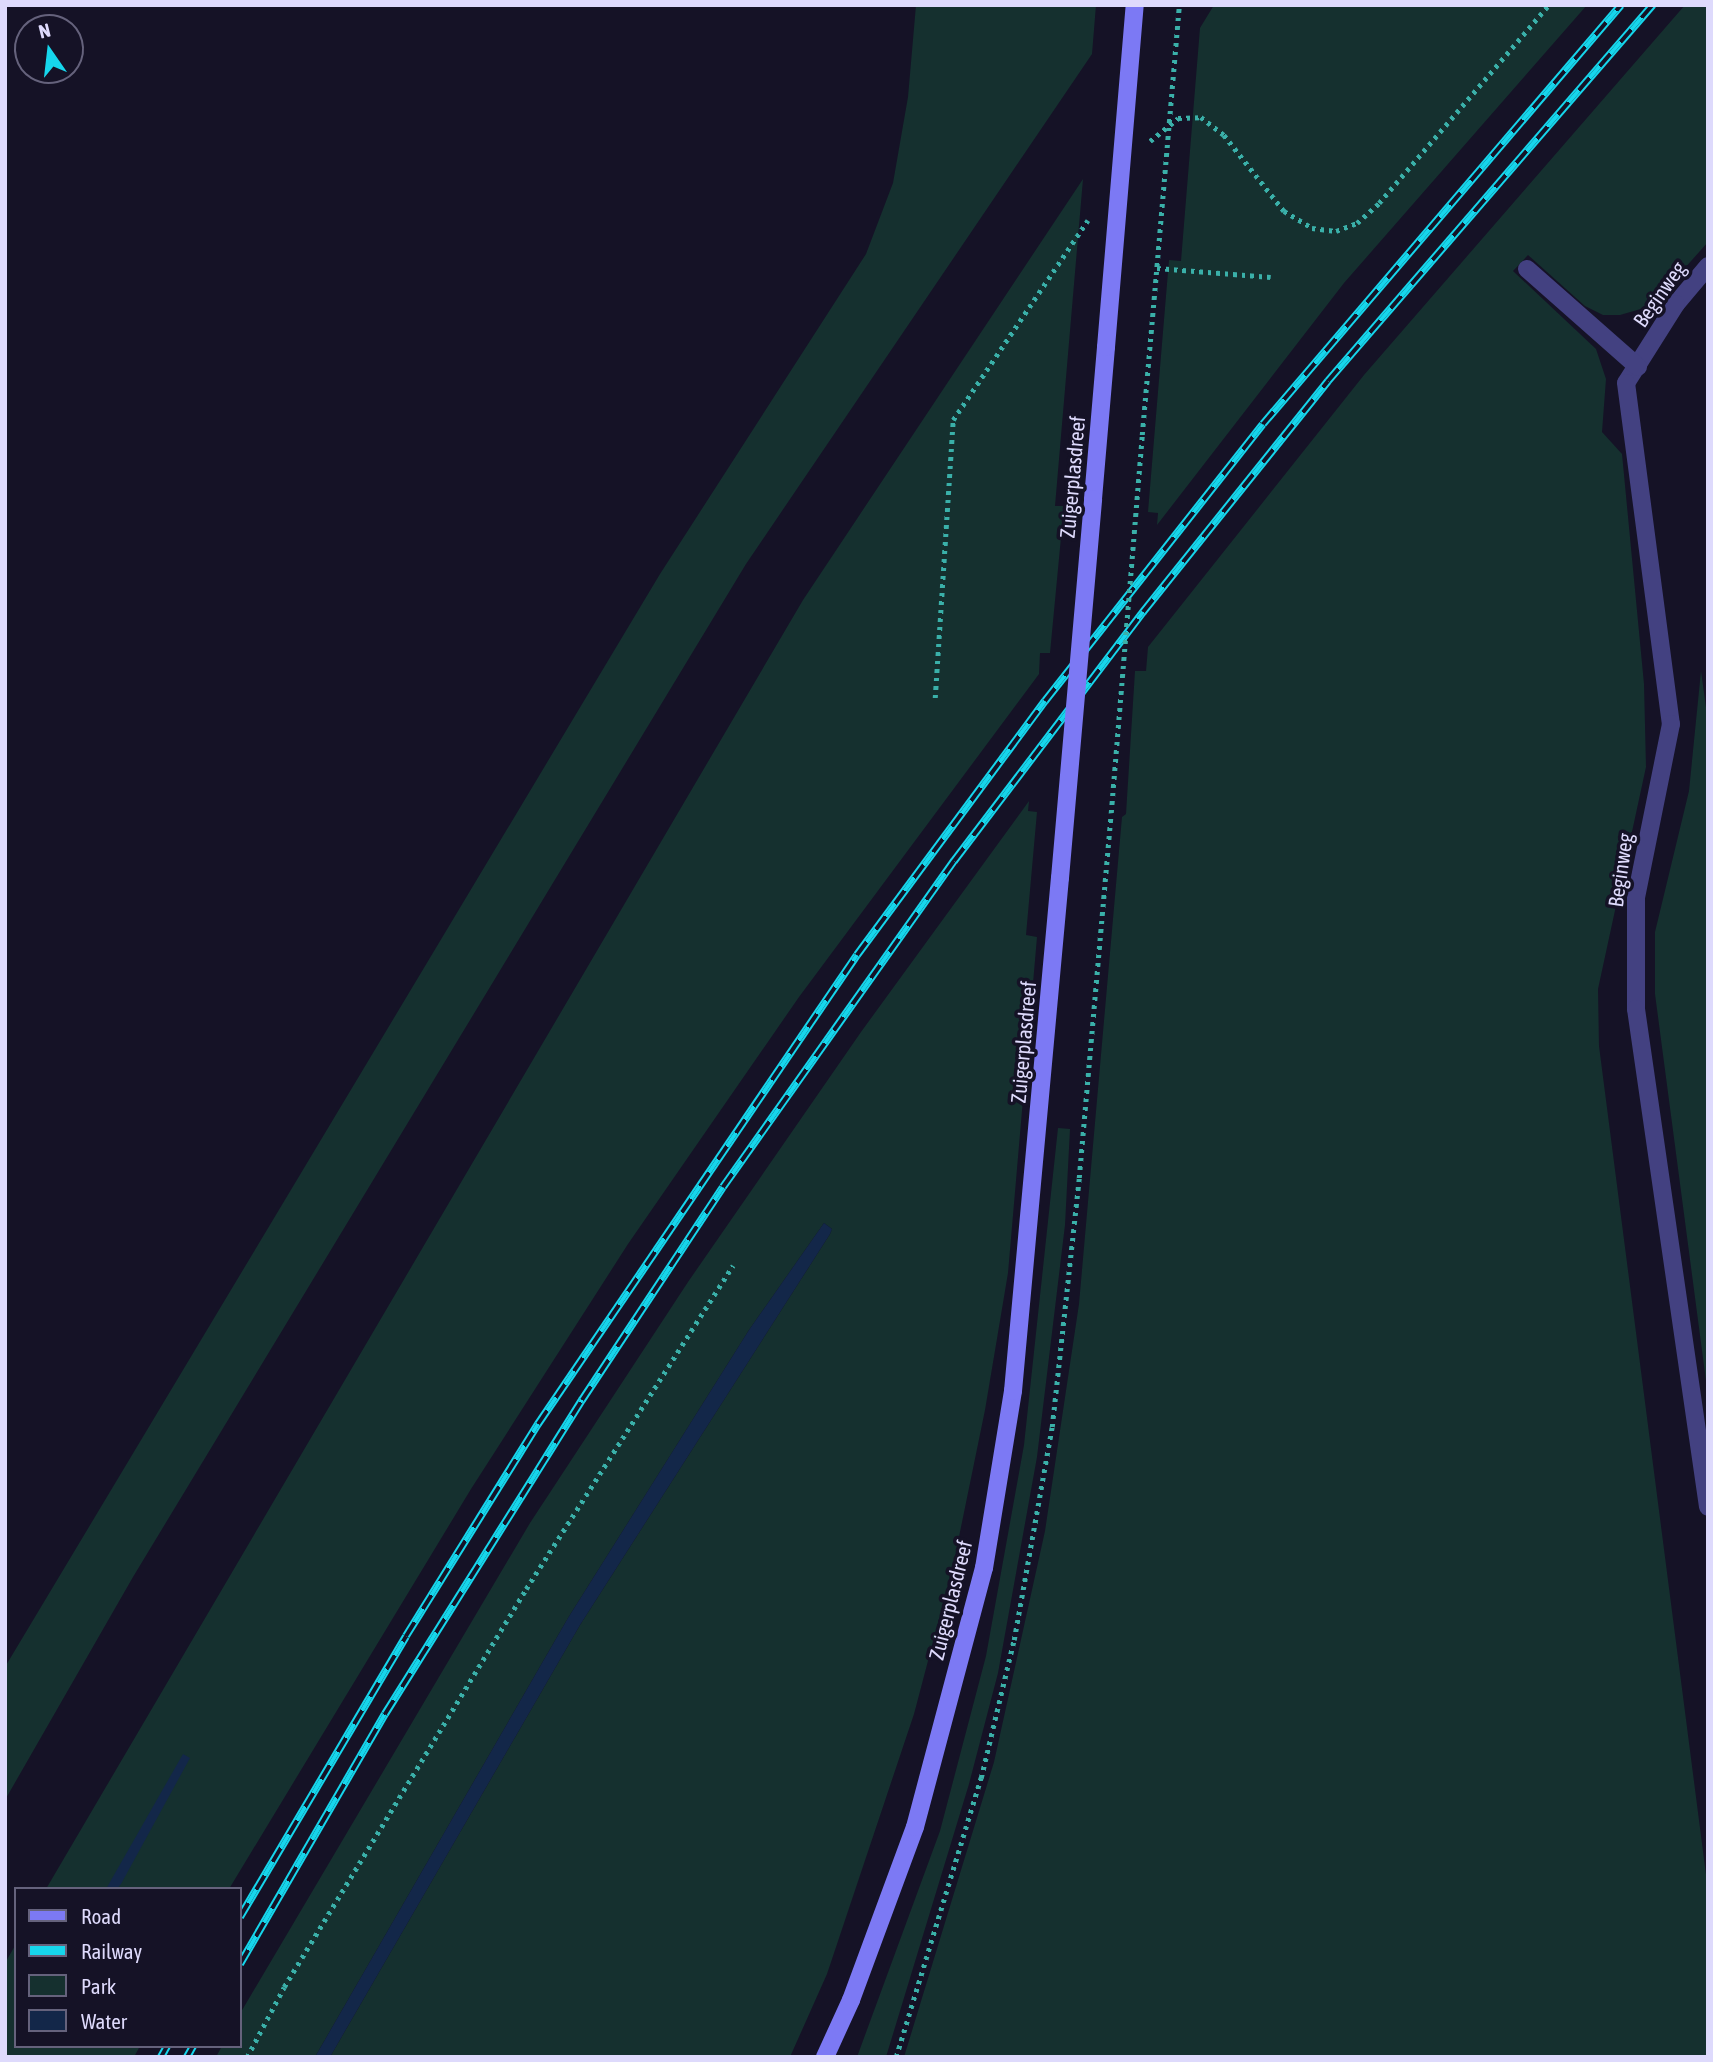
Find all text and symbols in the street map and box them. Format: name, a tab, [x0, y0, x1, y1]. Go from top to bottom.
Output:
north arrow	[14, 14, 84, 84]
text: N	[36, 19, 53, 43]
street label: Beginweg	[1627, 256, 1691, 332]
street label: Zuigerplasdreef	[1054, 415, 1090, 539]
street label: Beginweg	[1602, 831, 1638, 909]
street label: Zuigerplasdreef	[1005, 980, 1041, 1104]
street label: Zuigerplasdreef	[923, 1538, 977, 1662]
legend	[14, 1887, 242, 2048]
text: Road	[81, 1904, 121, 1928]
text: Railway	[81, 1939, 142, 1963]
text: Park	[81, 1974, 116, 1998]
text: Water	[81, 2009, 127, 2033]

